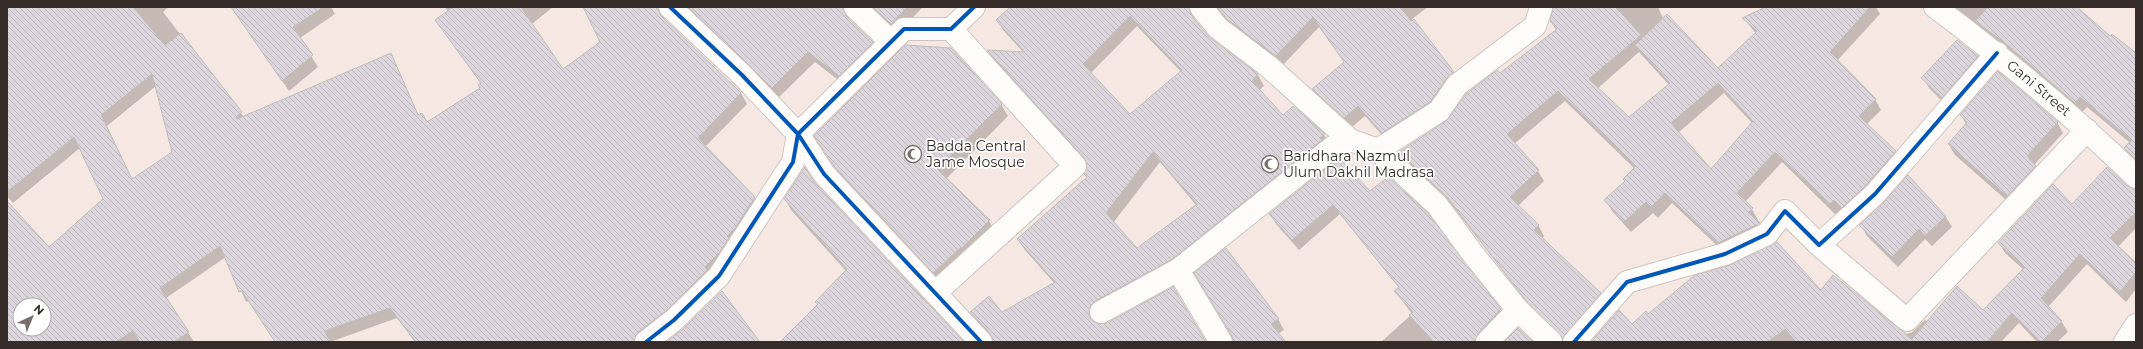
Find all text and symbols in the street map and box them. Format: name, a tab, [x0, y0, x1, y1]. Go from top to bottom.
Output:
street label: Gani Street	[2003, 56, 2075, 120]
place label: Badda Central Jame Mosque	[925, 137, 1026, 171]
mosque icon: Badda Central Jame Mosque	[903, 144, 923, 164]
place label: Baridhara Nazmul Ulum Dakhil Madrasa	[1283, 147, 1434, 181]
mosque icon: Baridhara Nazmul Ulum Dakhil Madrasa	[1260, 154, 1280, 174]
north arrow	[12, 297, 52, 337]
text: N	[31, 302, 47, 318]

